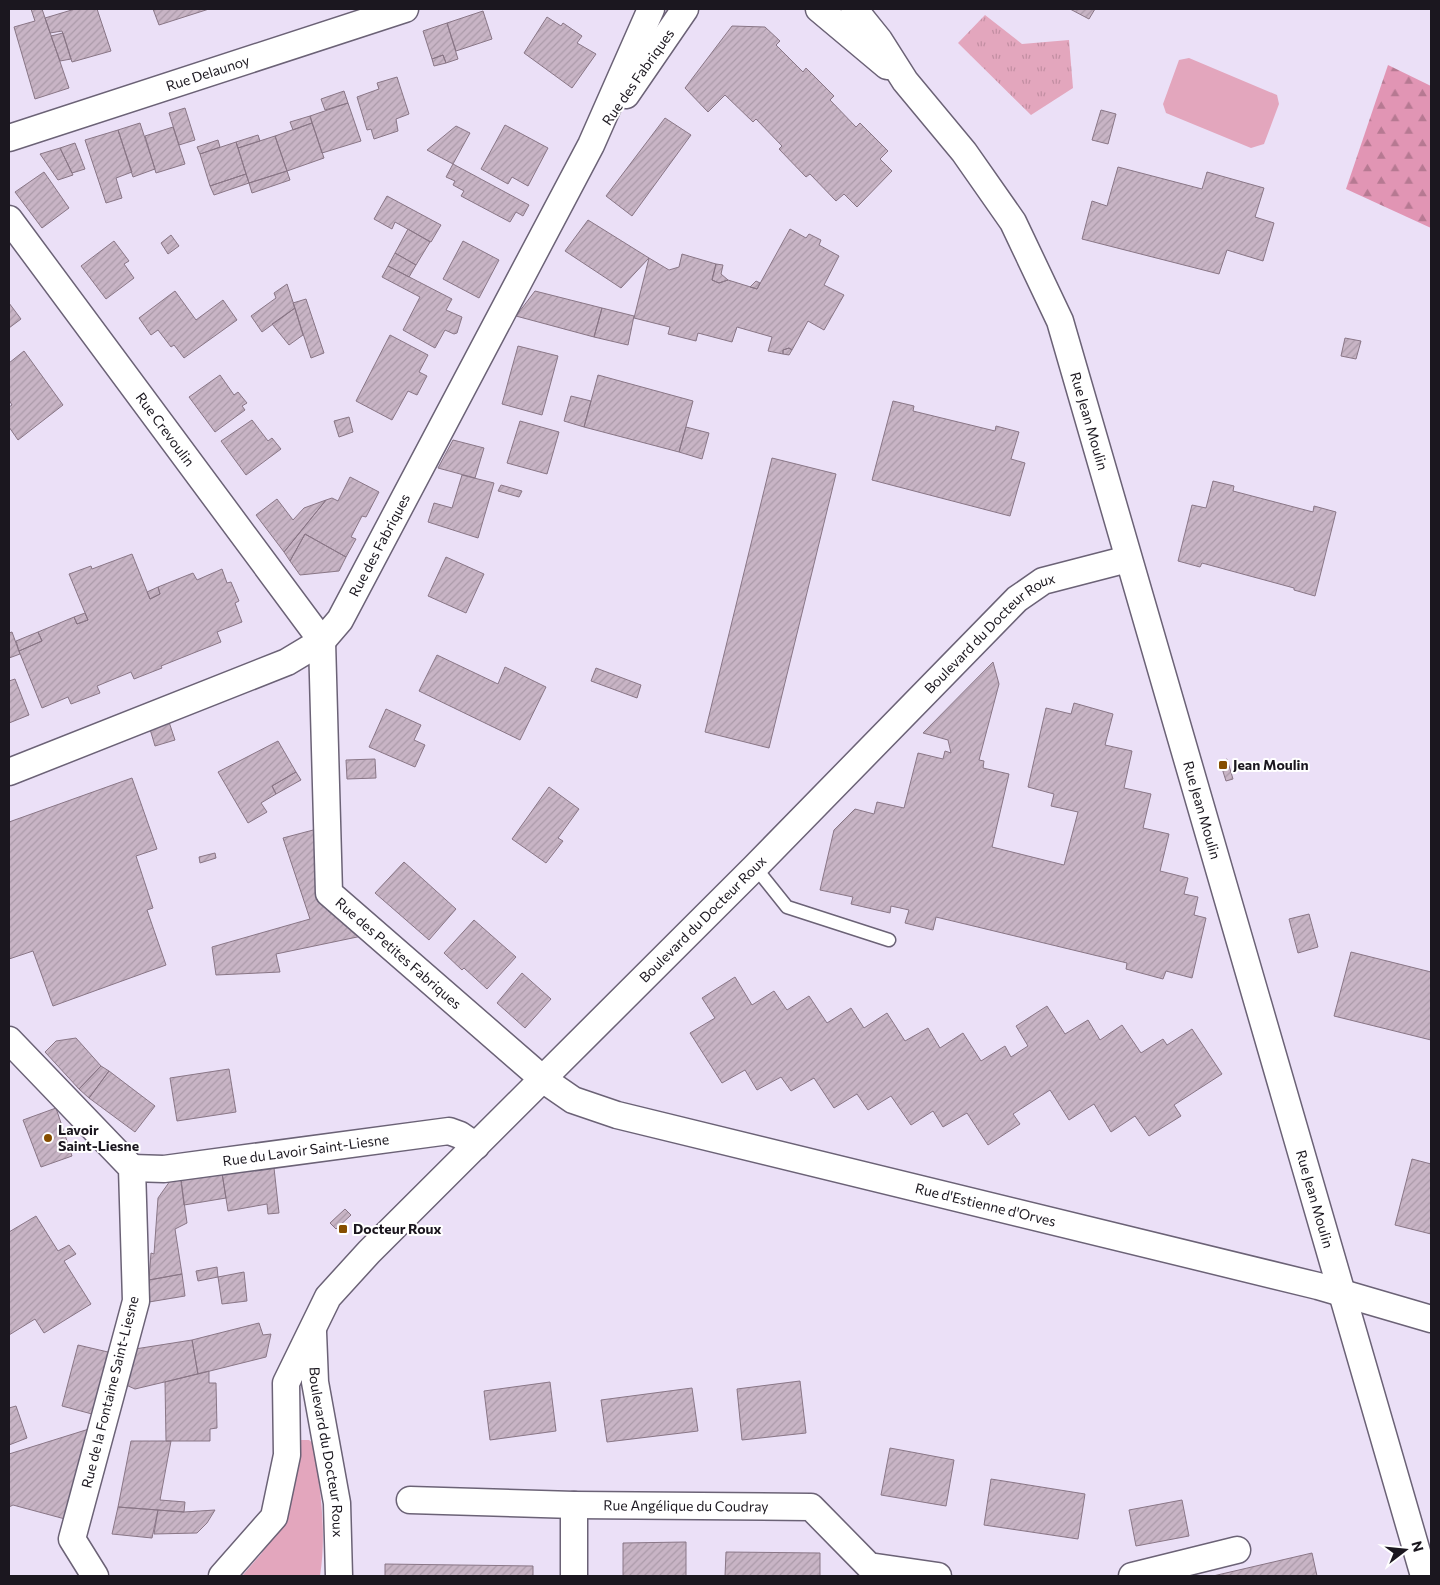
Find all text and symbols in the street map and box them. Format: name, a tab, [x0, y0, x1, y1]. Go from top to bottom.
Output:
street label: Rue des Fabriques	[598, 25, 677, 128]
street label: Rue Delaunoy	[164, 51, 252, 94]
street label: Rue Jean Moulin	[1067, 370, 1112, 472]
street label: Rue Crevoulin	[133, 389, 198, 469]
street label: Rue des Fabriques	[345, 491, 413, 599]
street label: Boulevard du Docteur Roux	[921, 569, 1057, 697]
place label: Jean Moulin	[1233, 756, 1309, 773]
street label: Rue Jean Moulin	[1180, 759, 1225, 861]
marker: Jean Moulin	[1217, 759, 1229, 771]
street label: Boulevard du Docteur Roux	[635, 851, 770, 986]
street label: Rue des Petites Fabriques	[332, 894, 465, 1012]
place label: Lavoir Saint-Liesne	[58, 1121, 139, 1154]
street label: Rue du Lavoir Saint-Liesne	[221, 1130, 390, 1169]
marker: Lavoir Saint-Liesne	[42, 1132, 54, 1144]
street label: Rue Jean Moulin	[1293, 1148, 1337, 1250]
street label: Rue d'Estienne d'Orves	[913, 1179, 1058, 1230]
place label: Docteur Roux	[353, 1220, 442, 1237]
marker: Docteur Roux	[337, 1223, 349, 1235]
street label: Rue de la Fontaine Saint-Liesne	[77, 1294, 142, 1490]
street label: Boulevard du Docteur Roux	[306, 1366, 347, 1538]
street label: Rue Angélique du Coudray	[603, 1496, 769, 1515]
north arrow	[1380, 1525, 1430, 1575]
text: N	[1408, 1539, 1428, 1554]

